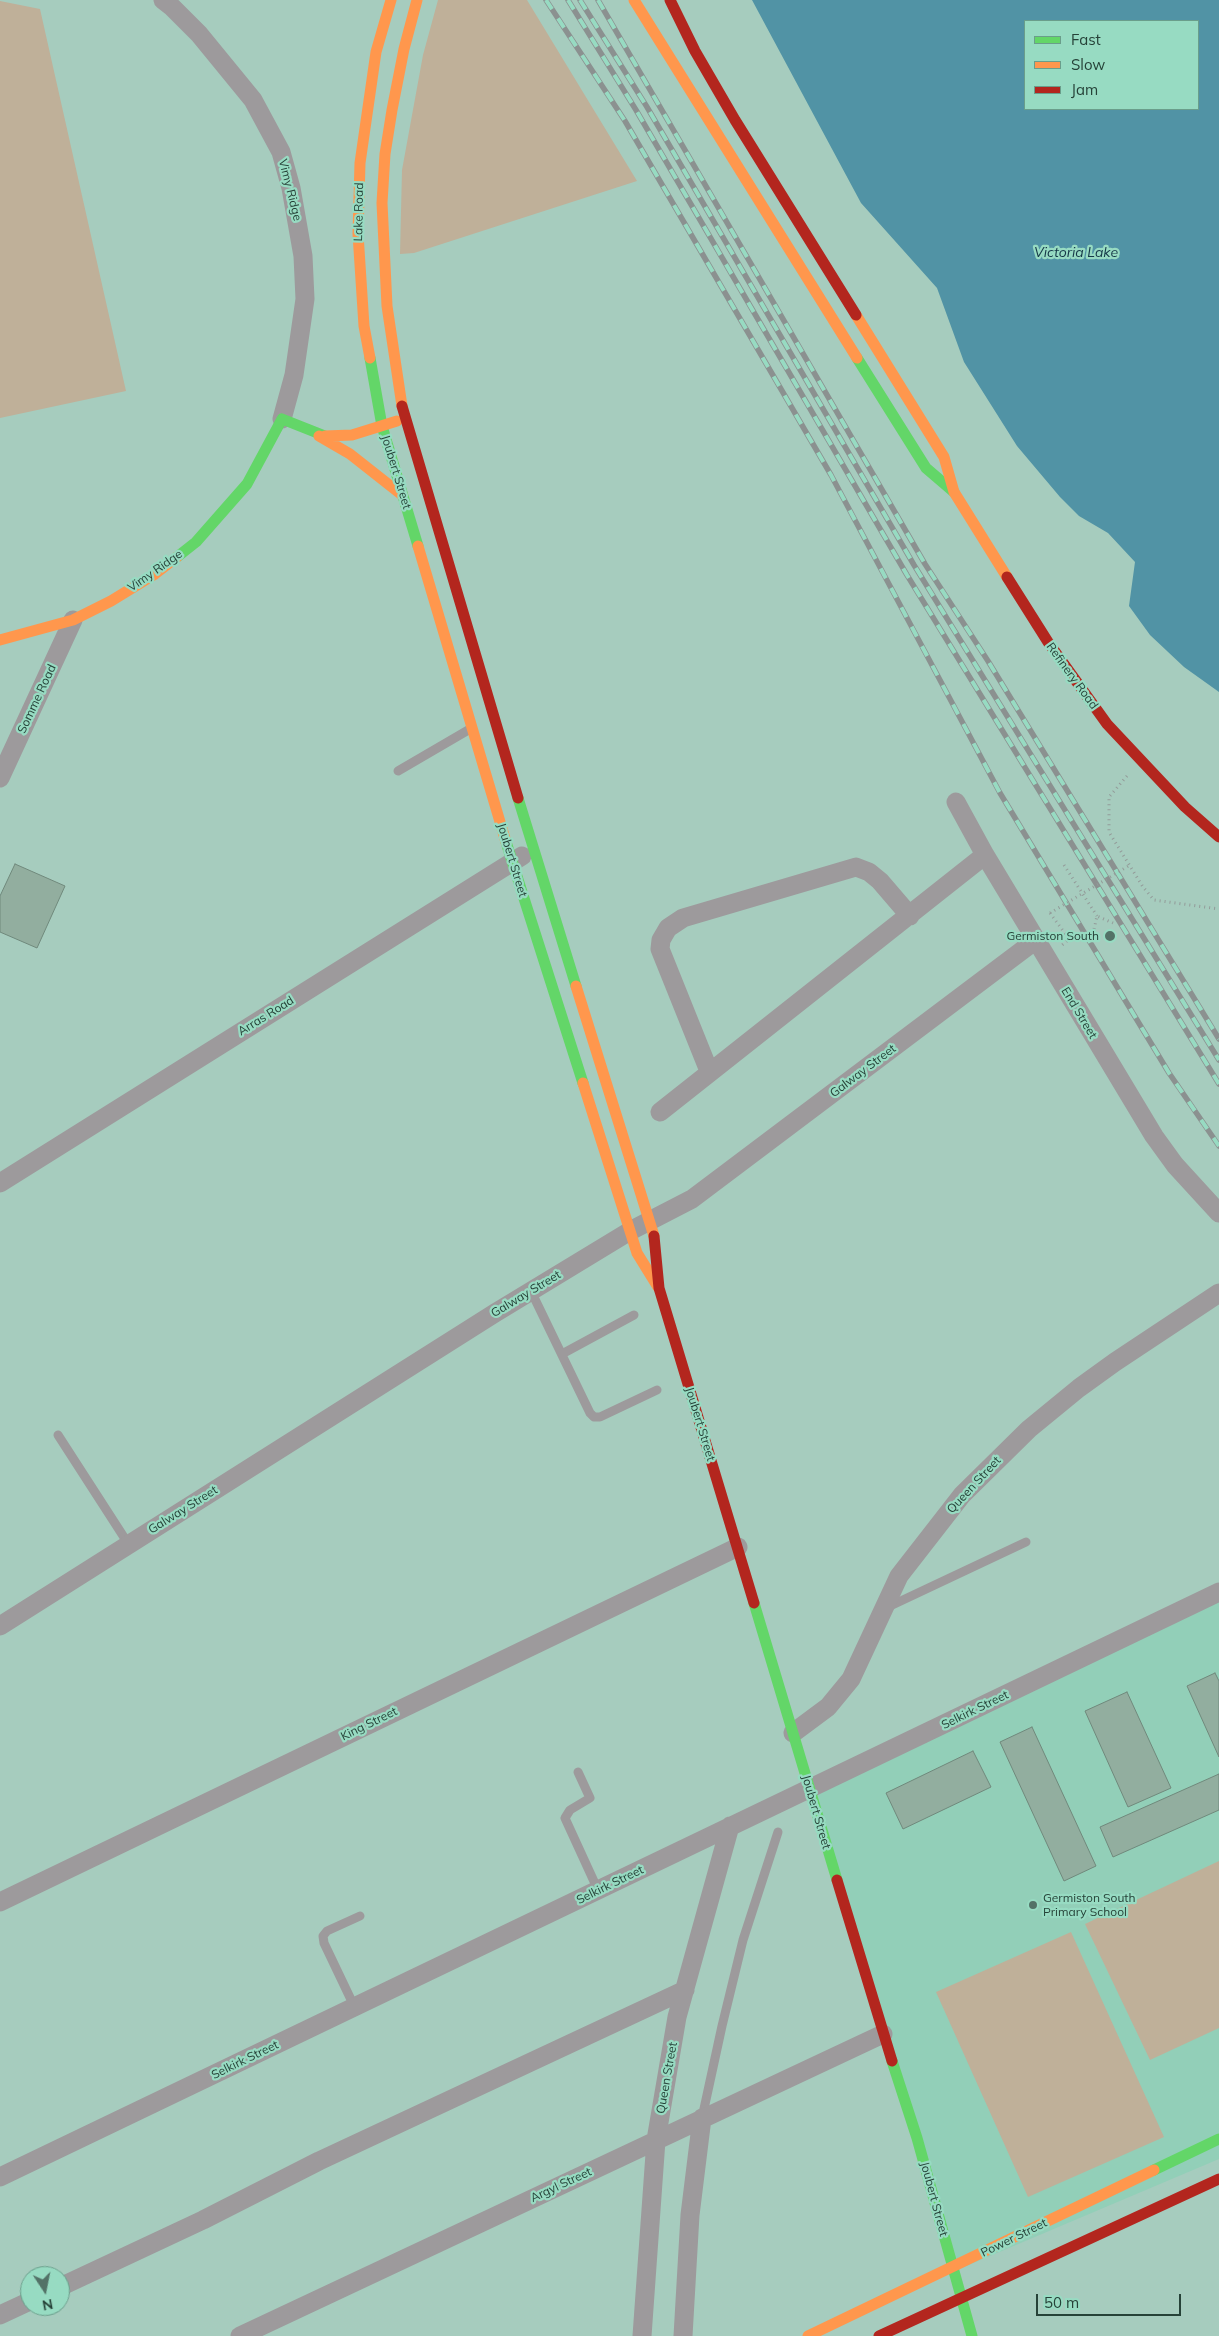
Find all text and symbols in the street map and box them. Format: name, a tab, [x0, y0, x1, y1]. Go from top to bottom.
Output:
legend	[1024, 20, 1199, 110]
text: Fast	[1071, 30, 1101, 49]
text: Slow	[1071, 55, 1105, 74]
text: Jam	[1071, 80, 1098, 99]
street label: Vimy Ridge	[275, 158, 305, 222]
street label: Lake Road	[351, 182, 367, 242]
water label: Victoria Lake	[1034, 245, 1118, 261]
street label: Joubert Street	[378, 433, 414, 511]
street label: Vimy Ridge	[125, 547, 185, 595]
street label: Refinery Road	[1043, 640, 1101, 712]
street label: Somme Road	[15, 662, 59, 736]
street label: Joubert Street	[494, 821, 530, 899]
place label: Germiston South	[1006, 929, 1099, 943]
marker: Germiston South	[1103, 929, 1117, 943]
street label: End Street	[1058, 985, 1100, 1041]
street label: Arras Road	[235, 993, 297, 1039]
street label: Galway Street	[827, 1041, 899, 1101]
street label: Galway Street	[488, 1267, 564, 1321]
street label: Joubert Street	[682, 1385, 718, 1463]
street label: Queen Street	[944, 1454, 1004, 1516]
street label: Galway Street	[146, 1483, 220, 1537]
street label: Selkirk Street	[939, 1688, 1011, 1732]
street label: King Street	[338, 1704, 400, 1744]
street label: Joubert Street	[799, 1773, 833, 1851]
street label: Selkirk Street	[574, 1863, 646, 1907]
place label: Germiston South Primary School	[1043, 1891, 1136, 1919]
marker: Germiston South Primary School	[1027, 1899, 1039, 1911]
street label: Selkirk Street	[209, 2038, 281, 2082]
street label: Queen Street	[654, 2041, 680, 2115]
street label: Joubert Street	[917, 2160, 951, 2238]
street label: Argyl Street	[528, 2165, 594, 2205]
street label: Power Street	[979, 2216, 1049, 2260]
north arrow	[20, 2266, 70, 2316]
scale bar	[1039, 2284, 1184, 2316]
text: 50 m	[1044, 2293, 1079, 2312]
text: N	[41, 2295, 55, 2315]

